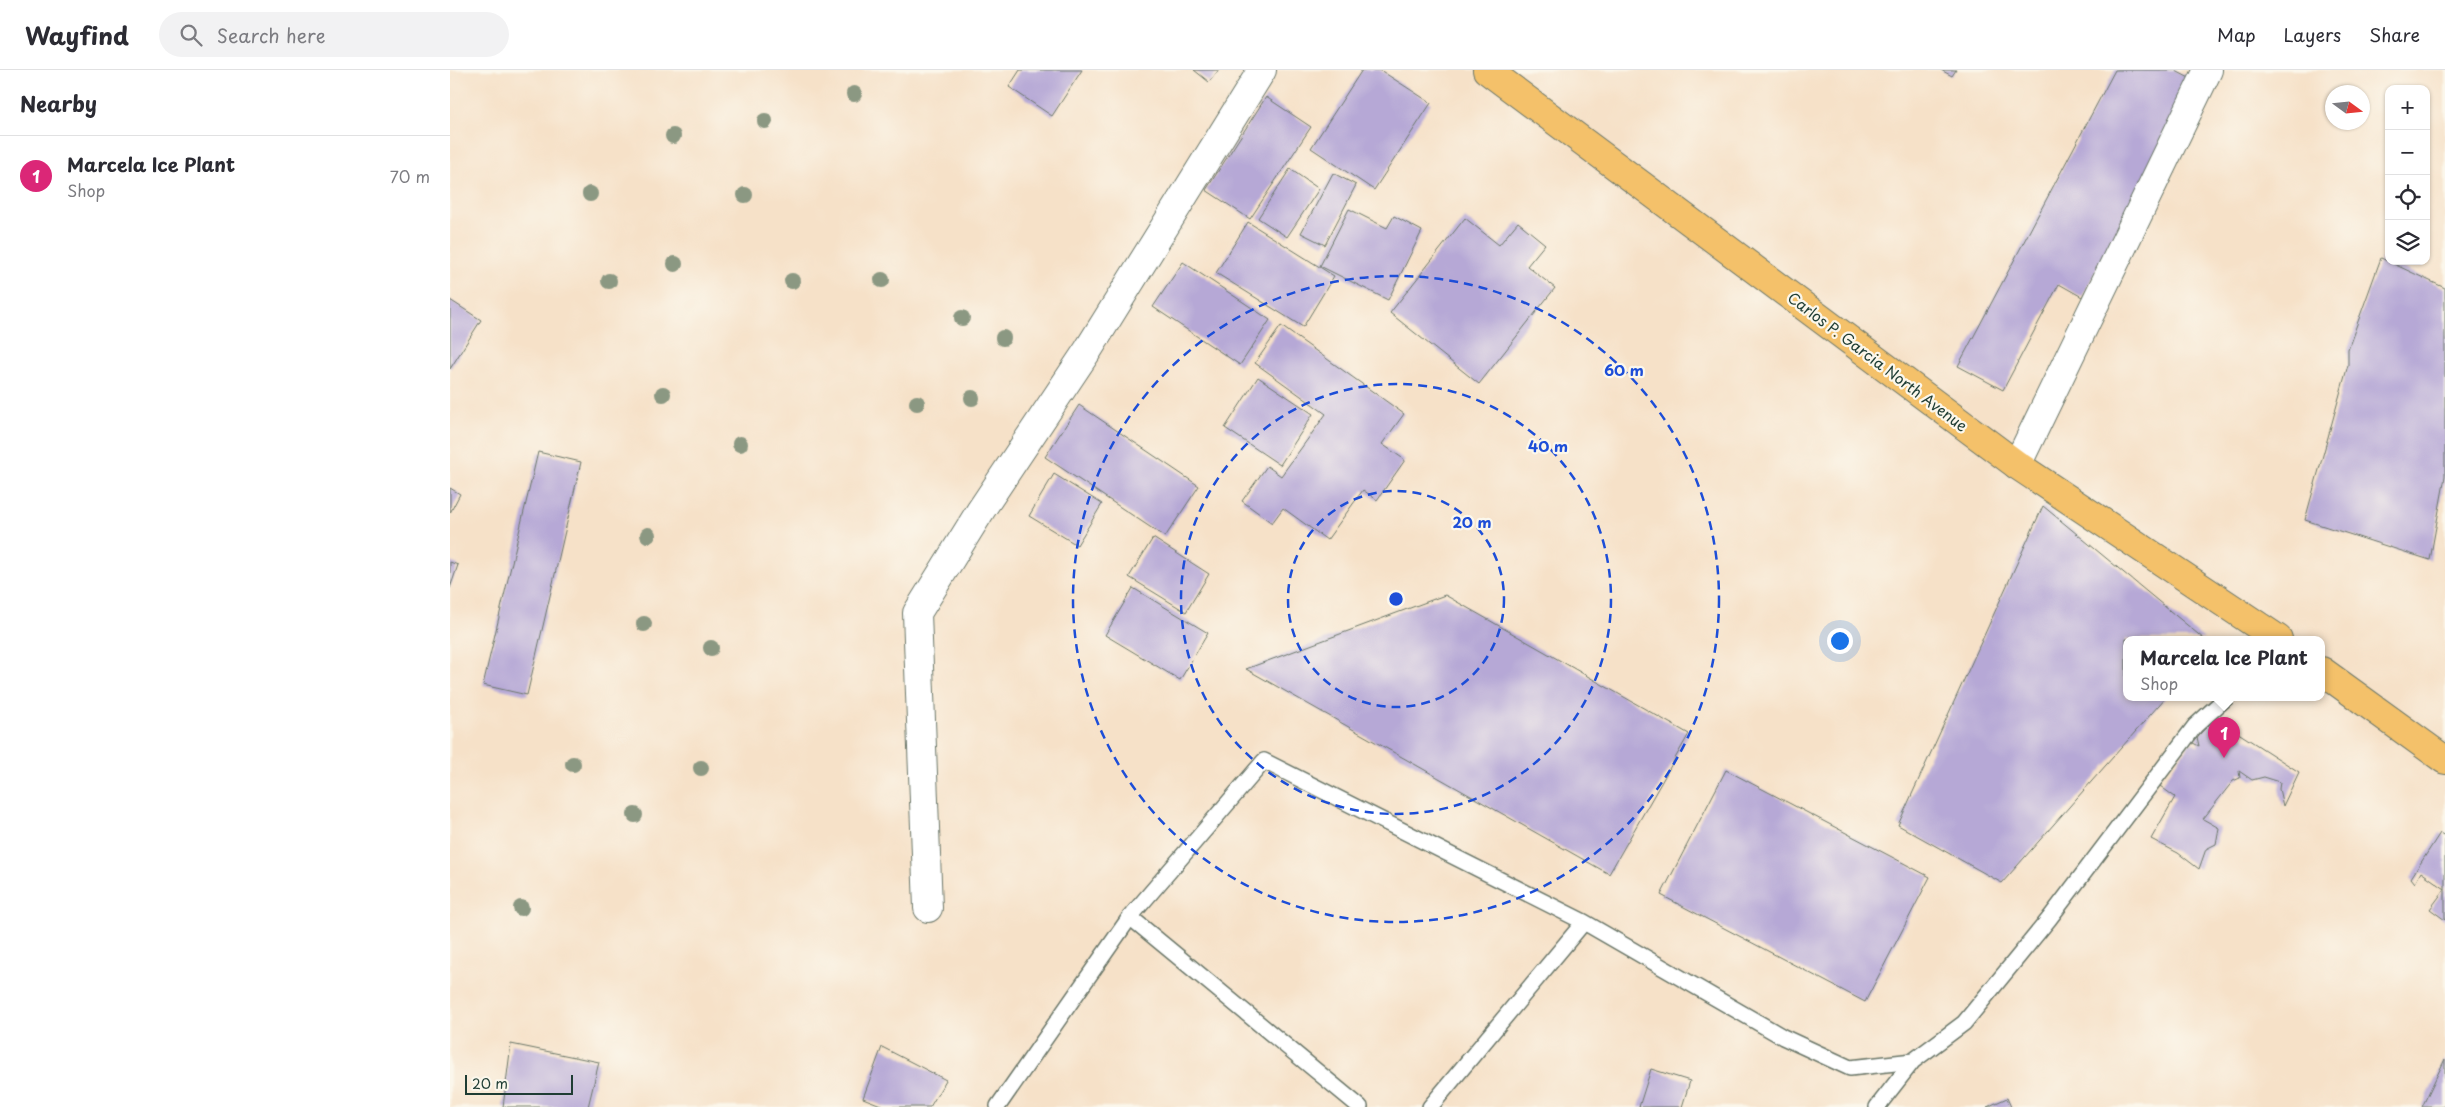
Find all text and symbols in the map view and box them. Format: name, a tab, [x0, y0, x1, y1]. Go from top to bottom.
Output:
search box	[159, 12, 509, 57]
text: Wayfind	[25, 17, 129, 53]
icon: search	[177, 21, 205, 49]
text: Search here	[217, 21, 325, 49]
text: Map	[2217, 21, 2256, 48]
text: Layers	[2284, 21, 2341, 48]
text: Share	[2369, 21, 2420, 48]
north arrow	[2325, 85, 2370, 130]
map controls	[2385, 85, 2430, 265]
button: +	[2385, 85, 2430, 130]
text: Nearby	[20, 87, 97, 119]
button: −	[2385, 130, 2430, 175]
text: Marcela Ice Plant	[67, 150, 235, 178]
text: 1	[32, 164, 40, 188]
text: 70 m	[390, 164, 430, 188]
button: locate	[2385, 175, 2430, 220]
text: Shop	[67, 178, 105, 202]
button: layers	[2385, 220, 2430, 265]
street label: Carlos P. Garcia North Avenue	[1783, 286, 1973, 436]
text: 60 m	[1604, 358, 1644, 381]
text: 40 m	[1528, 434, 1568, 457]
text: 20 m	[1453, 510, 1491, 533]
centre of rings	[1387, 590, 1405, 608]
your location	[1827, 628, 1853, 654]
popup	[2123, 636, 2325, 701]
text: Marcela Ice Plant	[2140, 643, 2308, 671]
text: Shop	[2140, 671, 2178, 695]
pin: 1	[2208, 717, 2240, 758]
scale bar	[465, 1072, 572, 1095]
text: 20 m	[472, 1073, 508, 1094]

